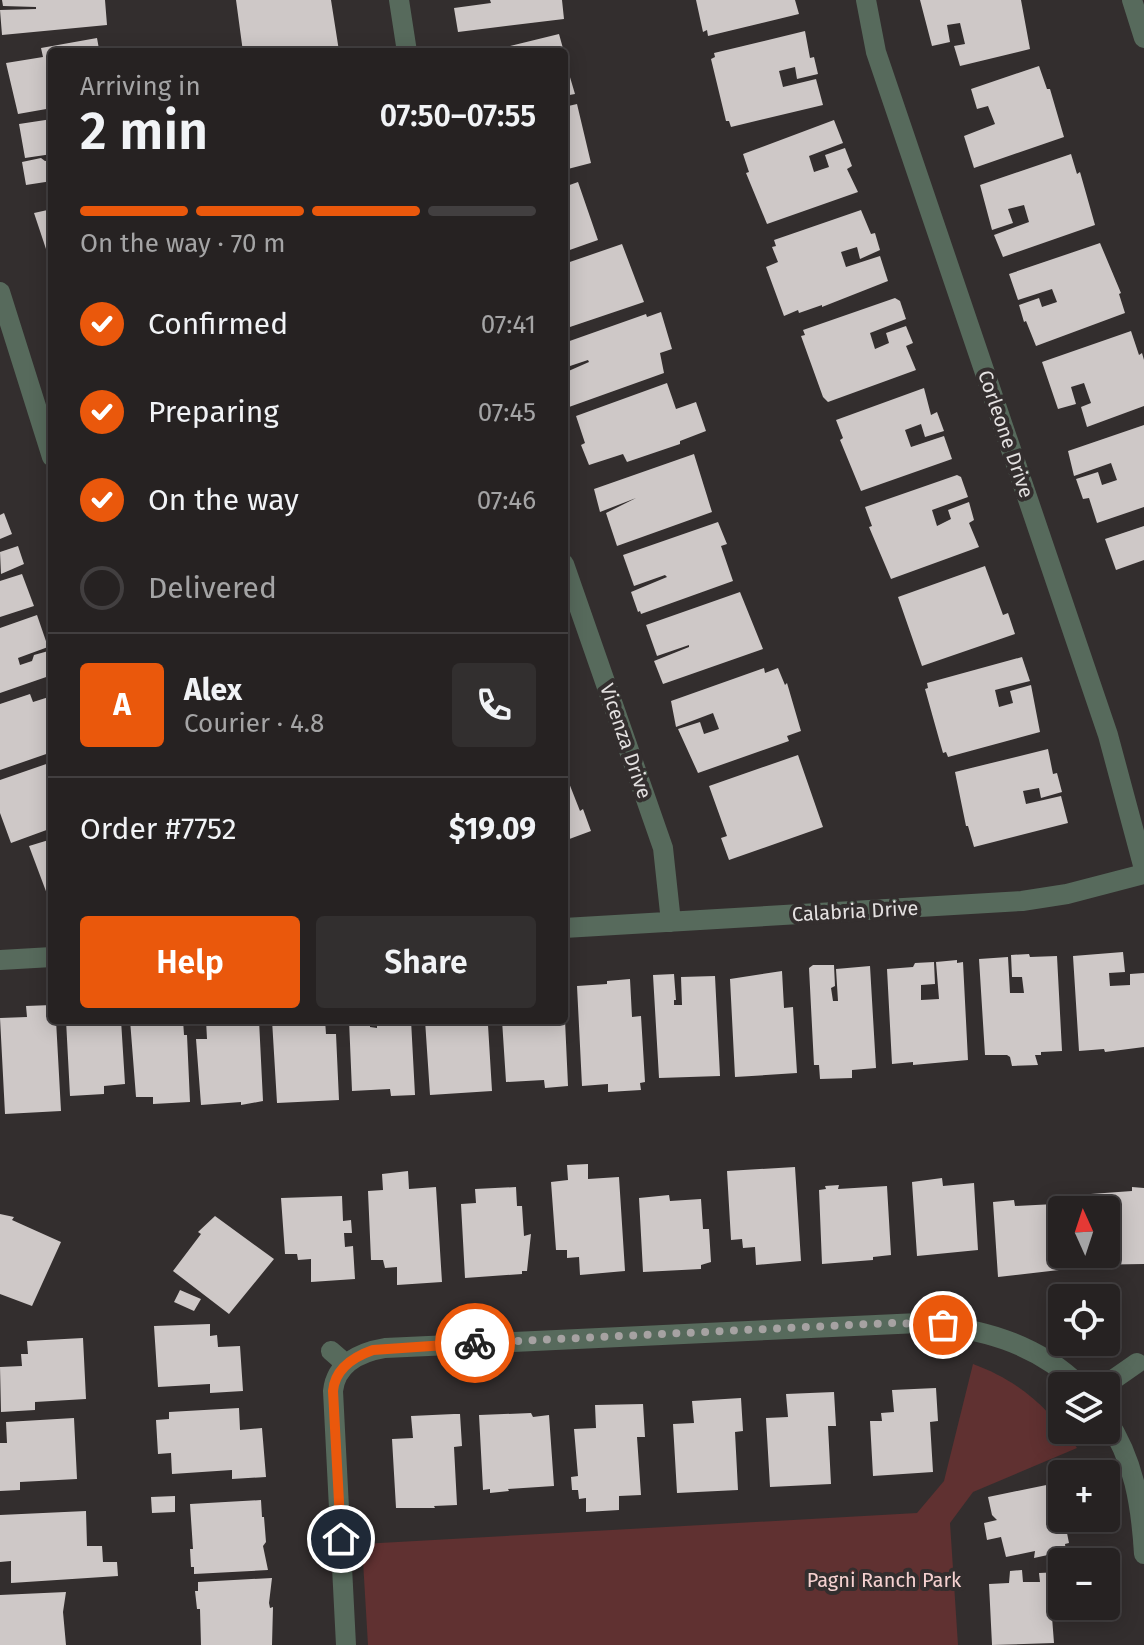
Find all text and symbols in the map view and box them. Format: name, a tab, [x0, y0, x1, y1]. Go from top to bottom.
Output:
text: Arriving in	[80, 71, 201, 102]
text: 07:50–07:55	[380, 98, 536, 134]
text: 2 min	[80, 100, 208, 163]
text: On the way · 70 m	[80, 228, 286, 259]
icon: check	[80, 302, 124, 346]
text: Confirmed	[148, 306, 288, 342]
text: 07:41	[481, 309, 536, 340]
street label: Corleone Drive	[973, 367, 1039, 501]
icon: check	[80, 390, 124, 434]
text: Preparing	[148, 394, 279, 430]
text: 07:45	[478, 397, 536, 428]
icon: check	[80, 478, 124, 522]
text: On the way	[148, 482, 299, 518]
text: 07:46	[477, 485, 536, 516]
text: Delivered	[148, 570, 277, 606]
button: phone	[452, 663, 536, 747]
text: Alex	[184, 672, 242, 708]
street label: Vicenza Drive	[595, 680, 657, 802]
text: A	[113, 687, 131, 723]
text: Courier · 4.8	[184, 708, 324, 739]
text: Order #7752	[80, 811, 237, 847]
text: $19.09	[449, 811, 536, 847]
street label: Calabria Drive	[791, 896, 919, 926]
button: Help	[80, 916, 300, 1008]
button: Share	[316, 916, 536, 1008]
north arrow	[1048, 1196, 1120, 1268]
map controls	[1048, 1196, 1120, 1620]
button: locate	[1048, 1284, 1120, 1356]
pin	[909, 1291, 977, 1359]
courier	[435, 1303, 515, 1383]
icon: bag	[921, 1303, 965, 1347]
icon: bike	[453, 1321, 497, 1365]
button: layers	[1048, 1372, 1120, 1444]
button: +	[1048, 1460, 1120, 1532]
pin	[307, 1505, 375, 1573]
icon: home	[319, 1517, 363, 1561]
button: −	[1048, 1548, 1120, 1620]
park label: Pagni Ranch Park	[807, 1568, 962, 1592]

